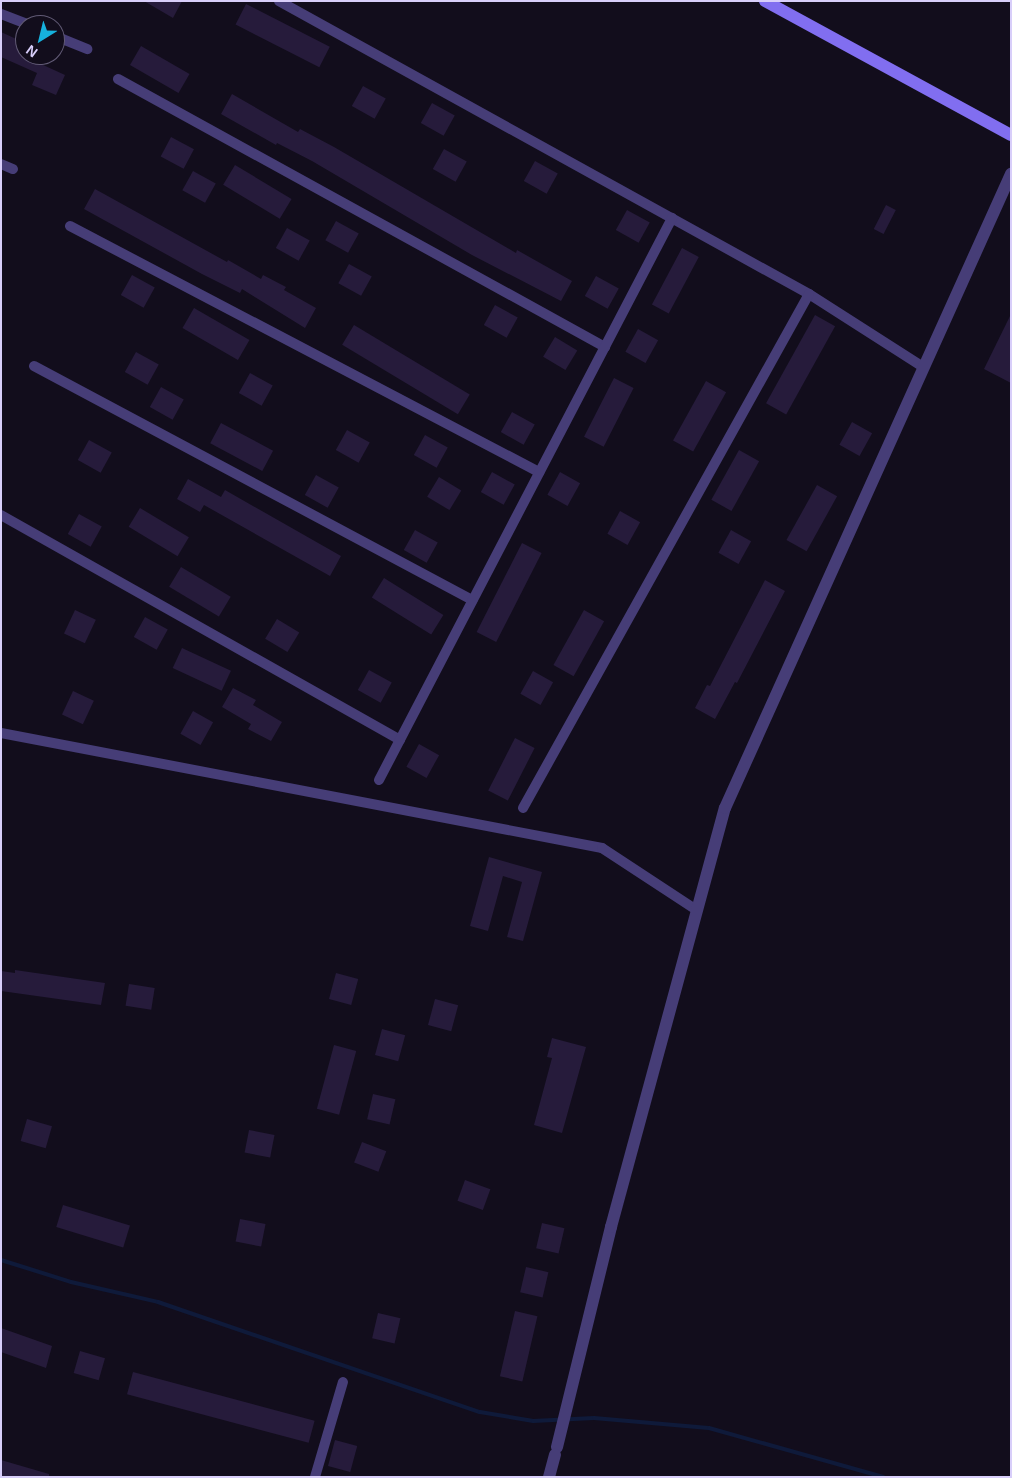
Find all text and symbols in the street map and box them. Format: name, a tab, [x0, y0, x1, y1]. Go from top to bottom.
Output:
north arrow	[15, 15, 65, 65]
text: N	[23, 42, 41, 61]

